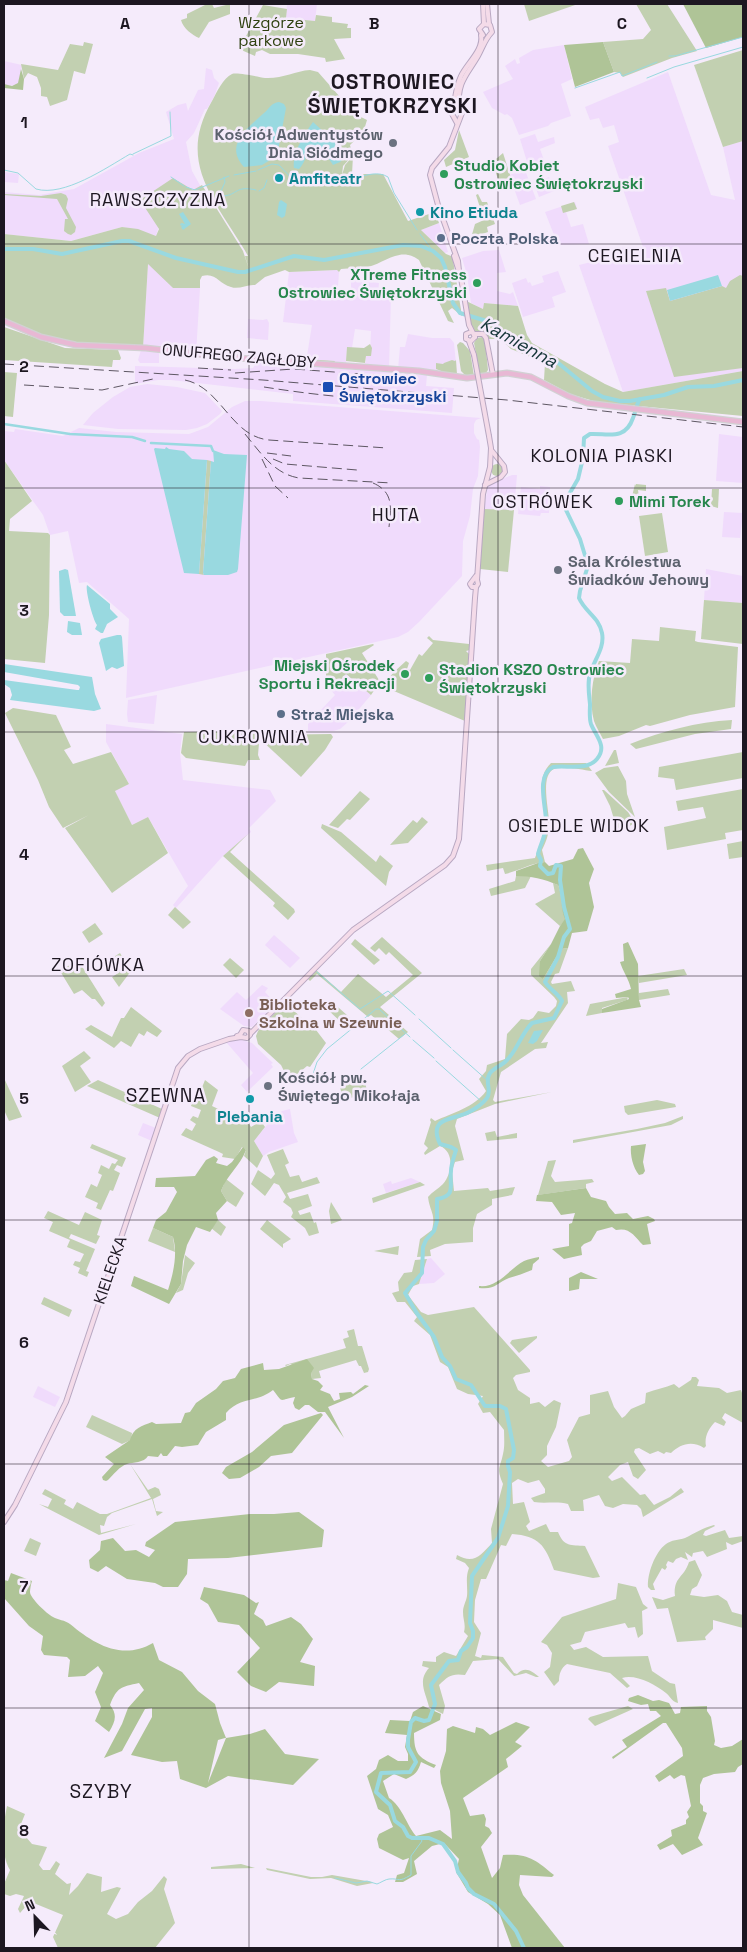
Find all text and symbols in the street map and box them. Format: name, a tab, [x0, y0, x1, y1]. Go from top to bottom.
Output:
park label: Wzgórze parkowe	[238, 12, 304, 51]
text: A	[120, 13, 130, 34]
text: B	[369, 13, 379, 34]
text: C	[617, 13, 627, 34]
district label: OSTROWIEC ŚWIĘTOKRZYSKI	[308, 68, 478, 119]
text: 1	[20, 112, 28, 133]
place label: Kościół Adwentystów Dnia Siódmego	[215, 124, 383, 163]
marker: Kościół Adwentystów Dnia Siódmego	[387, 137, 399, 149]
place label: Studio Kobiet Ostrowiec Świętokrzyski	[454, 155, 643, 194]
place label: Amfiteatr	[289, 168, 362, 189]
marker: Studio Kobiet Ostrowiec Świętokrzyski	[438, 168, 450, 180]
marker: Amfiteatr	[273, 172, 285, 184]
district label: RAWSZCZYZNA	[90, 188, 226, 211]
place label: Kino Etiuda	[430, 202, 518, 223]
marker: Kino Etiuda	[414, 206, 426, 218]
place label: Poczta Polska	[451, 228, 558, 249]
marker: Poczta Polska	[435, 232, 447, 244]
district label: CEGIELNIA	[588, 244, 682, 267]
place label: XTreme Fitness Ostrowiec Świętokrzyski	[278, 264, 467, 303]
marker: XTreme Fitness Ostrowiec Świętokrzyski	[471, 277, 483, 289]
water label: Kamienna	[477, 312, 562, 373]
street label: ONUFREGO ZAGŁOBY	[161, 339, 317, 373]
text: 2	[19, 356, 29, 377]
place label: Ostrowiec Świętokrzyski	[339, 368, 446, 407]
marker: Ostrowiec Świętokrzyski	[321, 380, 335, 394]
district label: KOLONIA PIASKI	[531, 444, 673, 467]
district label: OSTRÓWEK	[492, 490, 594, 513]
place label: Mimi Torek	[629, 491, 711, 512]
marker: Mimi Torek	[613, 495, 625, 507]
district label: HUTA	[372, 503, 420, 526]
place label: Sala Królestwa Świadków Jehowy	[568, 551, 709, 590]
marker: Sala Królestwa Świadków Jehowy	[552, 564, 564, 576]
text: 3	[19, 600, 29, 621]
place label: Miejski Ośrodek Sportu i Rekreacji	[259, 655, 395, 694]
place label: Stadion KSZO Ostrowiec Świętokrzyski	[439, 659, 624, 698]
marker: Miejski Ośrodek Sportu i Rekreacji	[399, 668, 411, 680]
marker: Stadion KSZO Ostrowiec Świętokrzyski	[423, 672, 435, 684]
place label: Straż Miejska	[291, 704, 394, 725]
marker: Straż Miejska	[275, 708, 287, 720]
district label: CUKROWNIA	[198, 725, 308, 748]
district label: OSIEDLE WIDOK	[508, 814, 650, 837]
text: 4	[19, 844, 29, 865]
district label: ZOFIÓWKA	[51, 953, 145, 976]
place label: Biblioteka Szkolna w Szewnie	[259, 994, 402, 1033]
marker: Biblioteka Szkolna w Szewnie	[243, 1007, 255, 1019]
place label: Kościół pw. Świętego Mikołaja	[278, 1067, 420, 1106]
marker: Kościół pw. Świętego Mikołaja	[262, 1080, 274, 1092]
district label: SZEWNA	[126, 1083, 206, 1108]
text: 5	[19, 1088, 29, 1109]
marker: Plebania	[244, 1093, 256, 1105]
place label: Plebania	[217, 1106, 283, 1127]
street label: KIELECKA	[89, 1233, 131, 1307]
text: 6	[19, 1332, 29, 1353]
text: 7	[20, 1576, 29, 1597]
district label: SZYBY	[70, 1779, 132, 1804]
text: 8	[19, 1820, 29, 1841]
north arrow	[10, 1892, 60, 1942]
text: N	[22, 1895, 38, 1915]

